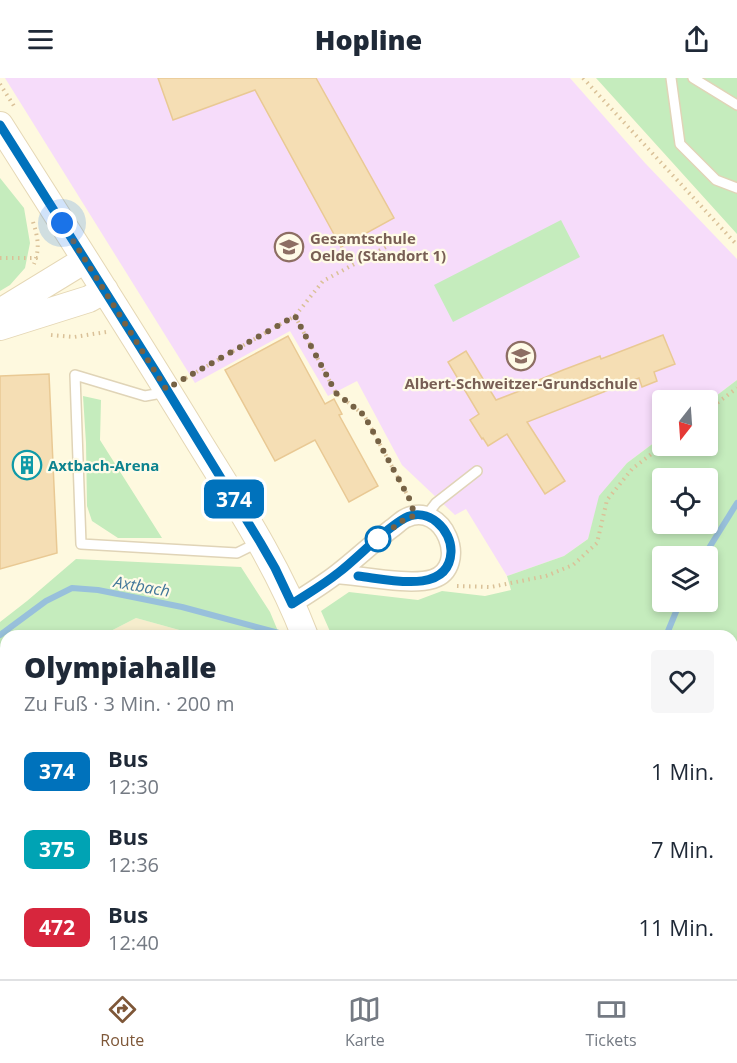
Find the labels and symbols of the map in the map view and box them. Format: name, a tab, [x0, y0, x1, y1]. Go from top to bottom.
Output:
your location	[47, 208, 77, 238]
place label: Gesamtschule Oelde (Standort 1)	[310, 228, 446, 265]
school or university icon: Gesamtschule Oelde (Standort 1)	[273, 231, 305, 263]
school or university icon: Albert-Schweitzer-Grundschule	[505, 340, 537, 372]
place label: Albert-Schweitzer-Grundschule	[404, 373, 638, 393]
north arrow	[652, 390, 718, 456]
building icon: Axtbach-Arena	[11, 449, 43, 481]
place label: Axtbach-Arena	[48, 455, 159, 475]
line badge: 374	[200, 480, 268, 518]
unlabelled marker	[365, 526, 391, 552]
water label: Axtbach	[111, 570, 172, 602]

